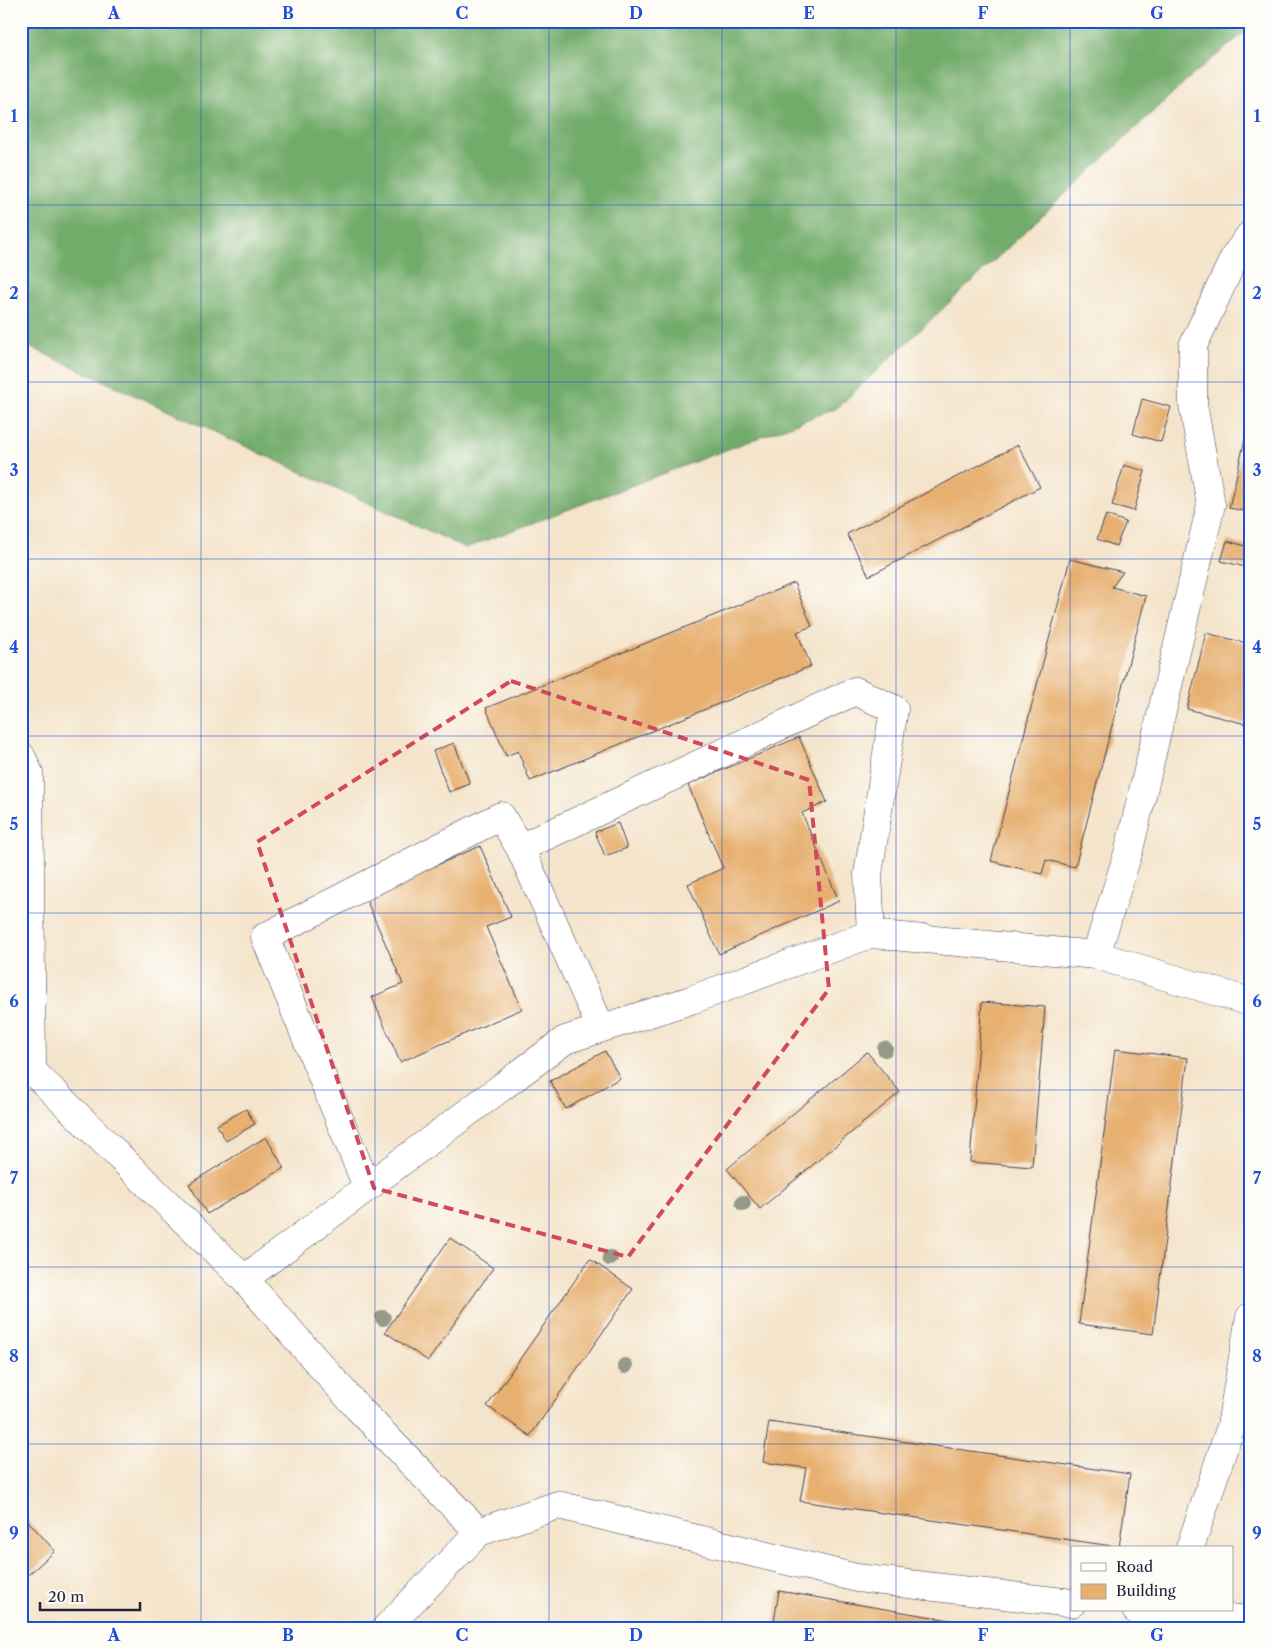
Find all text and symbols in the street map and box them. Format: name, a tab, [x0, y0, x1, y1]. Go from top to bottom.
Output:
text: A	[107, 3, 121, 23]
text: B	[282, 3, 294, 23]
text: C	[456, 3, 468, 23]
text: D	[629, 3, 643, 23]
text: E	[803, 3, 815, 23]
text: F	[978, 3, 989, 23]
text: G	[1150, 3, 1164, 23]
text: 1	[10, 106, 18, 126]
text: 1	[1253, 106, 1261, 126]
text: 2	[9, 283, 19, 303]
text: 2	[1252, 283, 1262, 303]
text: 3	[9, 460, 19, 480]
text: 3	[1252, 460, 1262, 480]
text: 4	[9, 637, 19, 657]
text: 4	[1252, 637, 1262, 657]
text: 5	[10, 814, 19, 834]
text: 5	[1253, 814, 1262, 834]
text: 6	[9, 991, 19, 1011]
text: 6	[1252, 991, 1262, 1011]
text: 7	[10, 1168, 19, 1188]
text: 7	[1253, 1168, 1262, 1188]
text: 8	[9, 1346, 19, 1366]
text: 8	[1252, 1346, 1262, 1366]
text: 9	[9, 1523, 19, 1543]
text: 9	[1252, 1523, 1262, 1543]
legend	[1071, 1546, 1234, 1612]
text: Road	[1116, 1557, 1153, 1576]
scale bar	[40, 1579, 140, 1611]
text: Building	[1116, 1581, 1176, 1600]
text: 20 m	[48, 1587, 84, 1606]
text: A	[107, 1625, 121, 1645]
text: B	[282, 1625, 294, 1645]
text: C	[456, 1625, 468, 1645]
text: D	[629, 1625, 643, 1645]
text: E	[803, 1625, 815, 1645]
text: F	[978, 1625, 989, 1645]
text: G	[1150, 1625, 1164, 1645]

